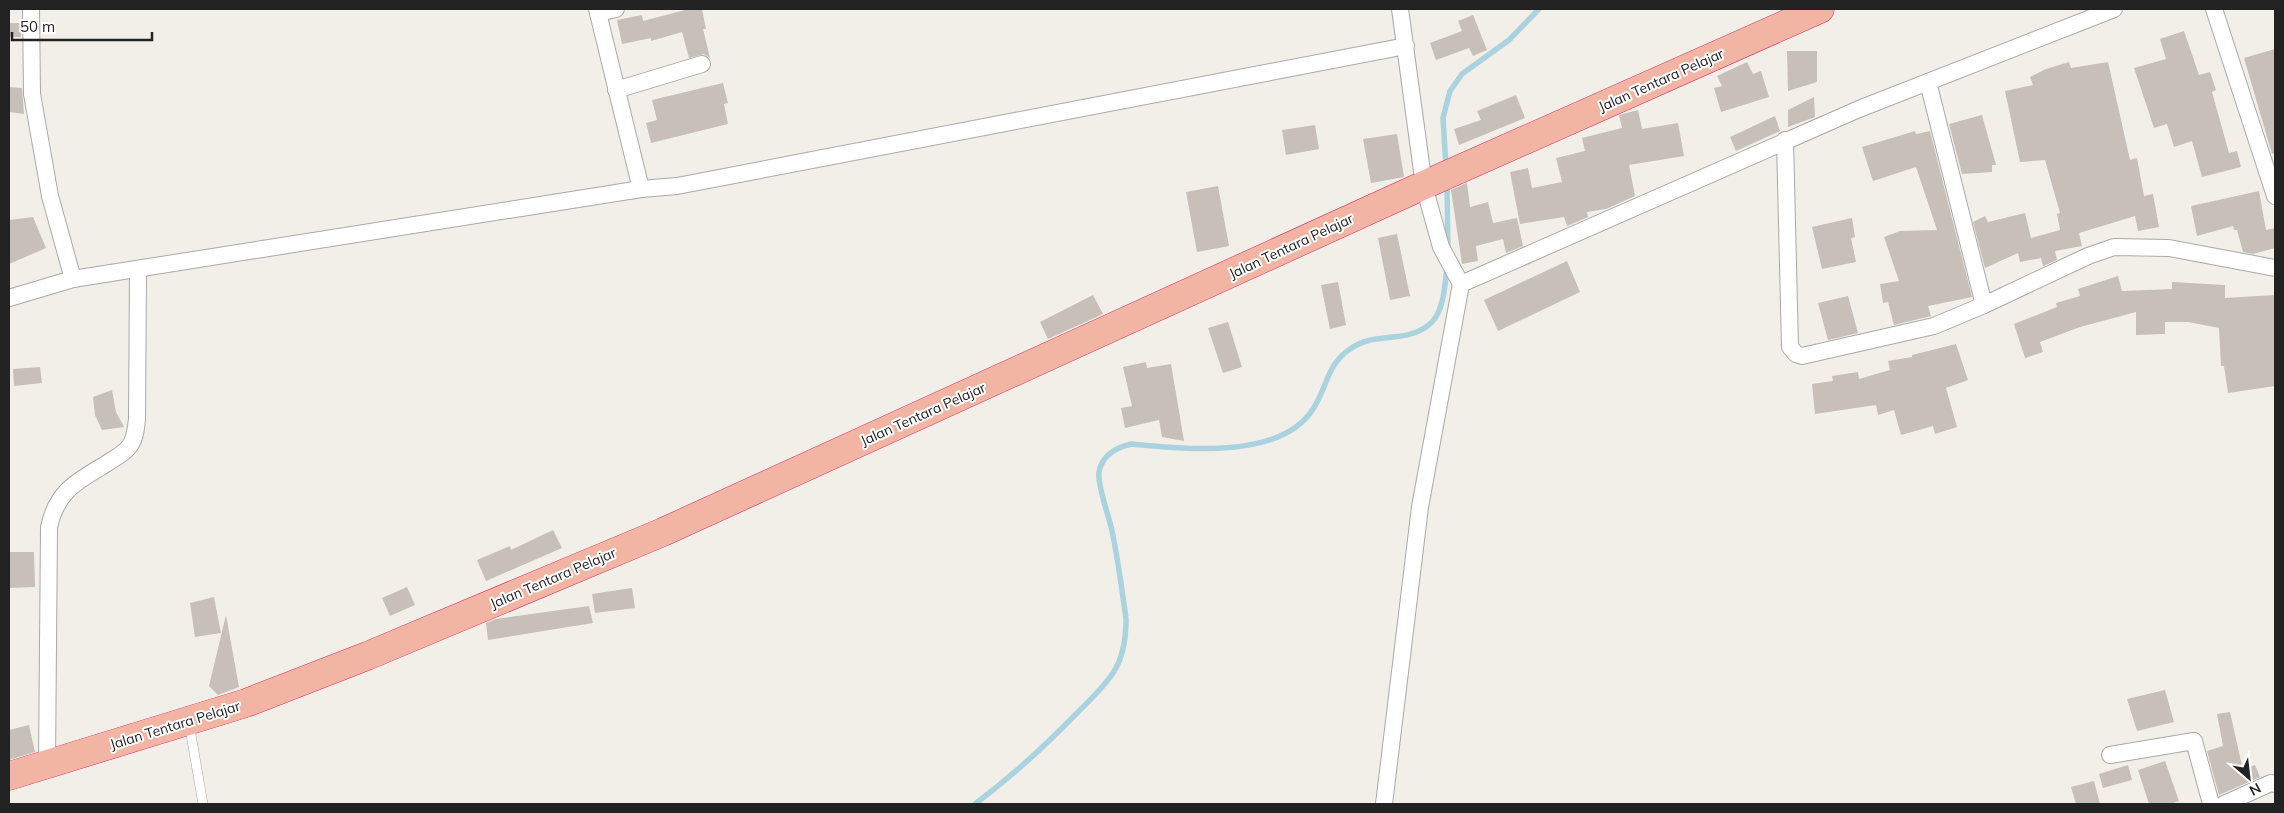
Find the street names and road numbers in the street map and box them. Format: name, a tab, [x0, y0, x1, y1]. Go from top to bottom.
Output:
street label: Jalan Tentara Pelajar	[1596, 44, 1727, 116]
street label: Jalan Tentara Pelajar	[1226, 209, 1357, 283]
street label: Jalan Tentara Pelajar	[858, 378, 989, 450]
street label: Jalan Tentara Pelajar	[487, 543, 620, 613]
street label: Jalan Tentara Pelajar	[108, 696, 243, 753]

